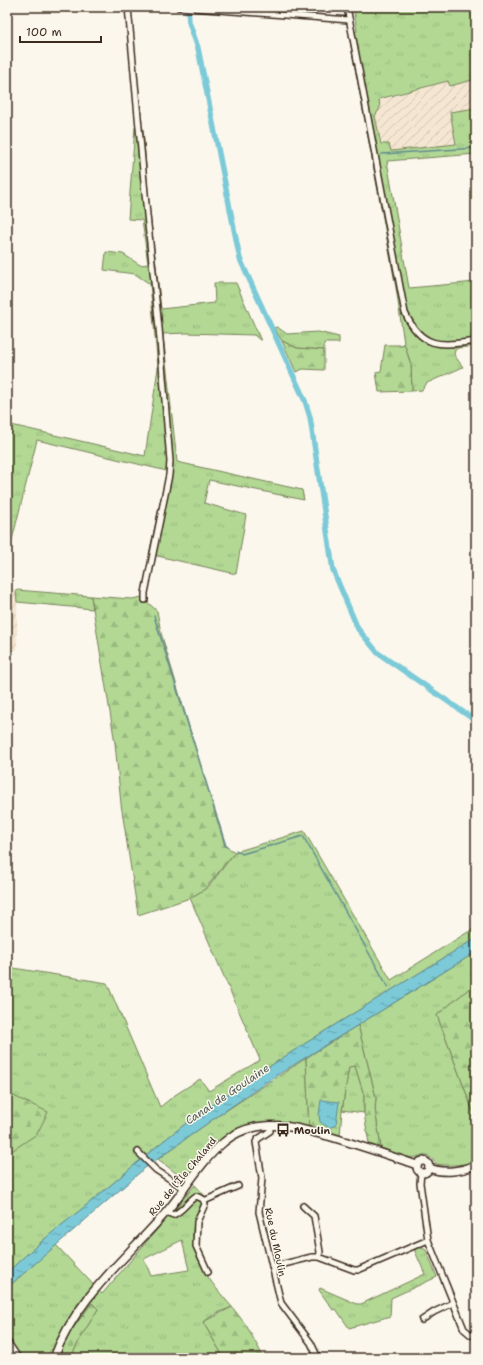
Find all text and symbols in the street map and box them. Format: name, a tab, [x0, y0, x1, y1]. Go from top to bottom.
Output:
scale bar	[20, 18, 101, 44]
text: 100 m	[26, 24, 62, 40]
water label: Canal de Goulaine	[182, 1061, 272, 1128]
bus stop icon: Moulin	[275, 1122, 291, 1138]
place label: Moulin	[294, 1124, 330, 1137]
street label: Rue de l'Île Chaland	[146, 1134, 220, 1218]
street label: Rue du Moulin	[262, 1207, 289, 1278]

